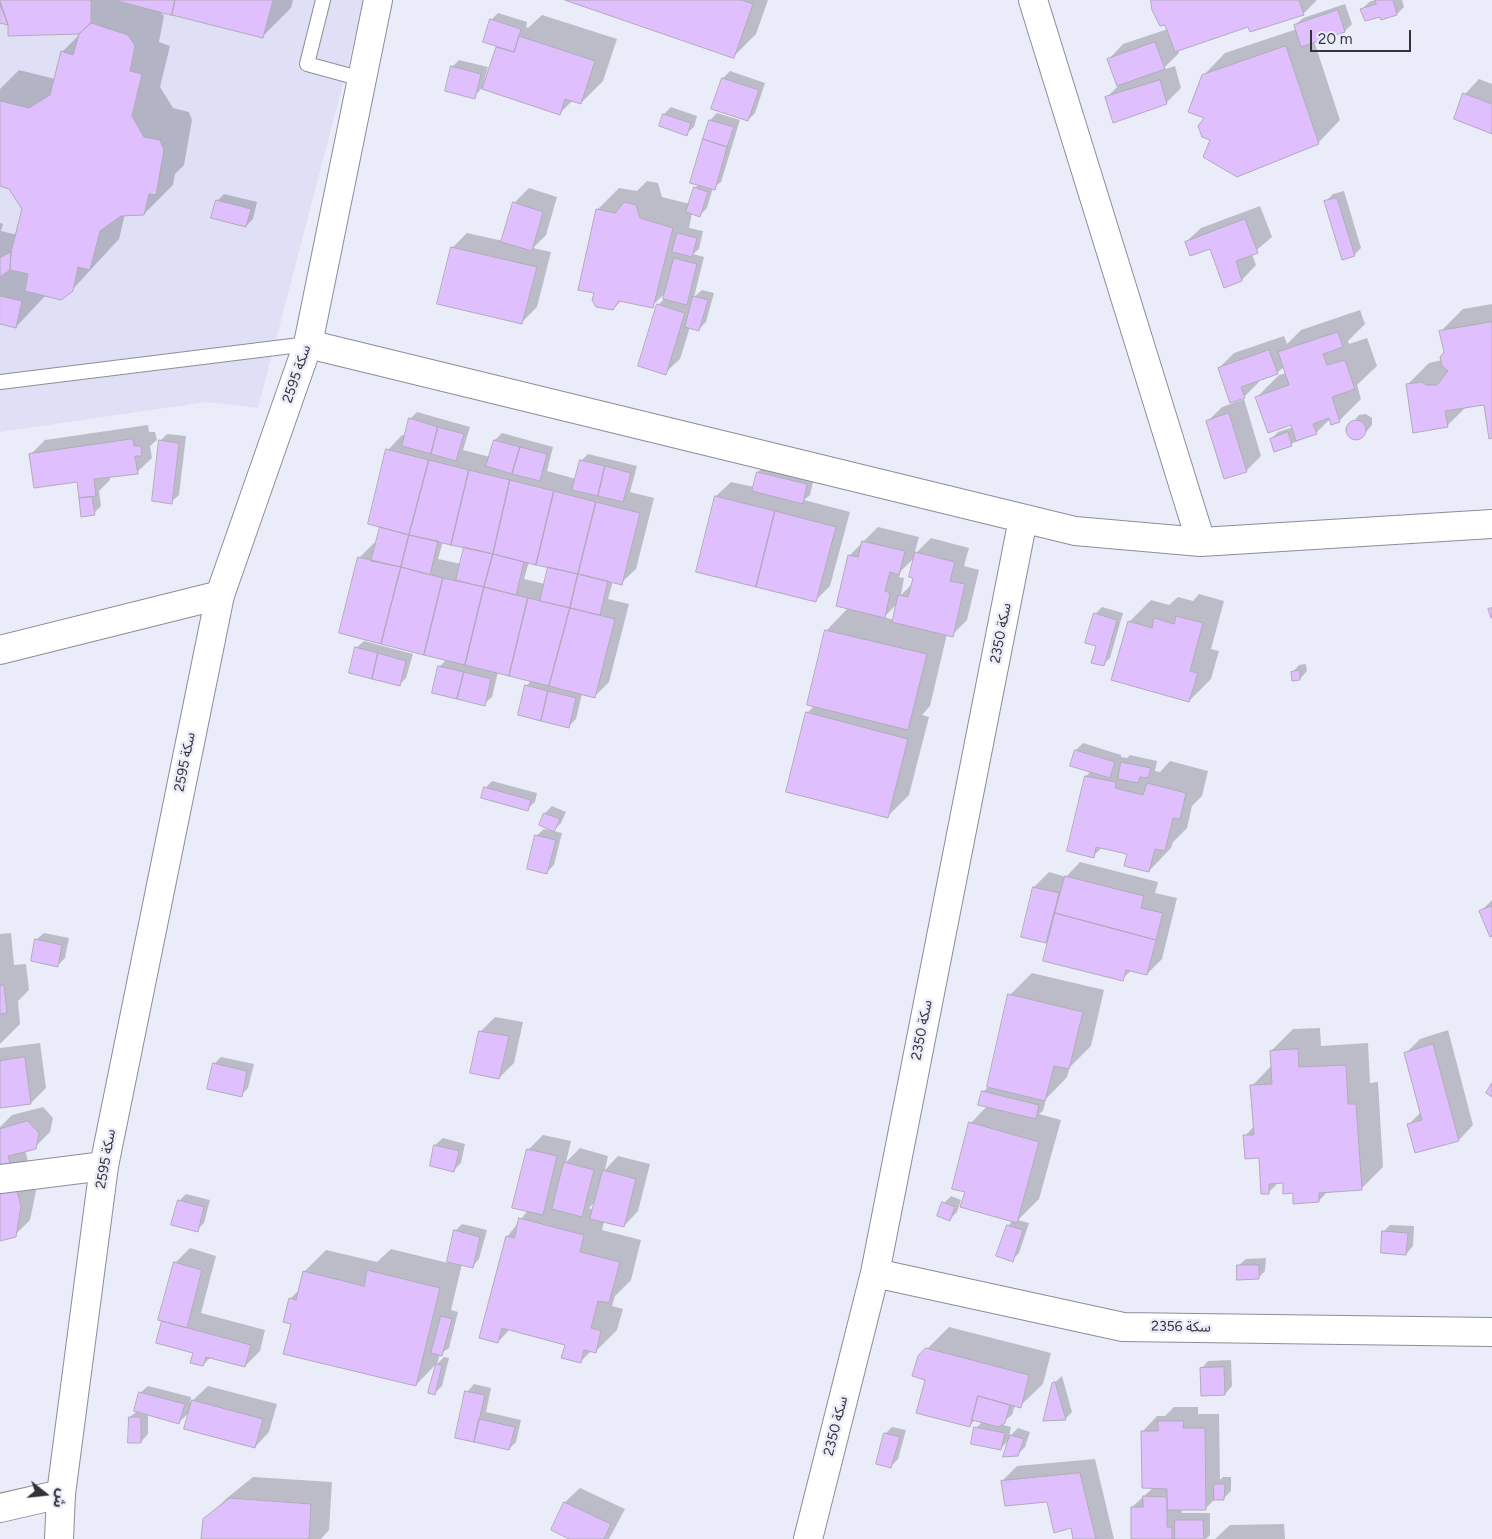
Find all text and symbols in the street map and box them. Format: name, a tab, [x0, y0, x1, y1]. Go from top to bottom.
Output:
scale bar	[1312, 20, 1413, 52]
text: 20 m	[1318, 30, 1352, 48]
street label: سكة 2595	[279, 343, 315, 405]
street label: سكة 2350	[987, 602, 1015, 664]
street label: سكة 2595	[171, 731, 199, 793]
street label: سكة 2350	[908, 999, 936, 1061]
street label: سكة 2595	[93, 1128, 119, 1190]
street label: سكة 2356	[1151, 1318, 1211, 1336]
street label: سكة 2350	[820, 1394, 852, 1458]
north arrow	[20, 1469, 70, 1519]
text: ش	[49, 1487, 71, 1510]

